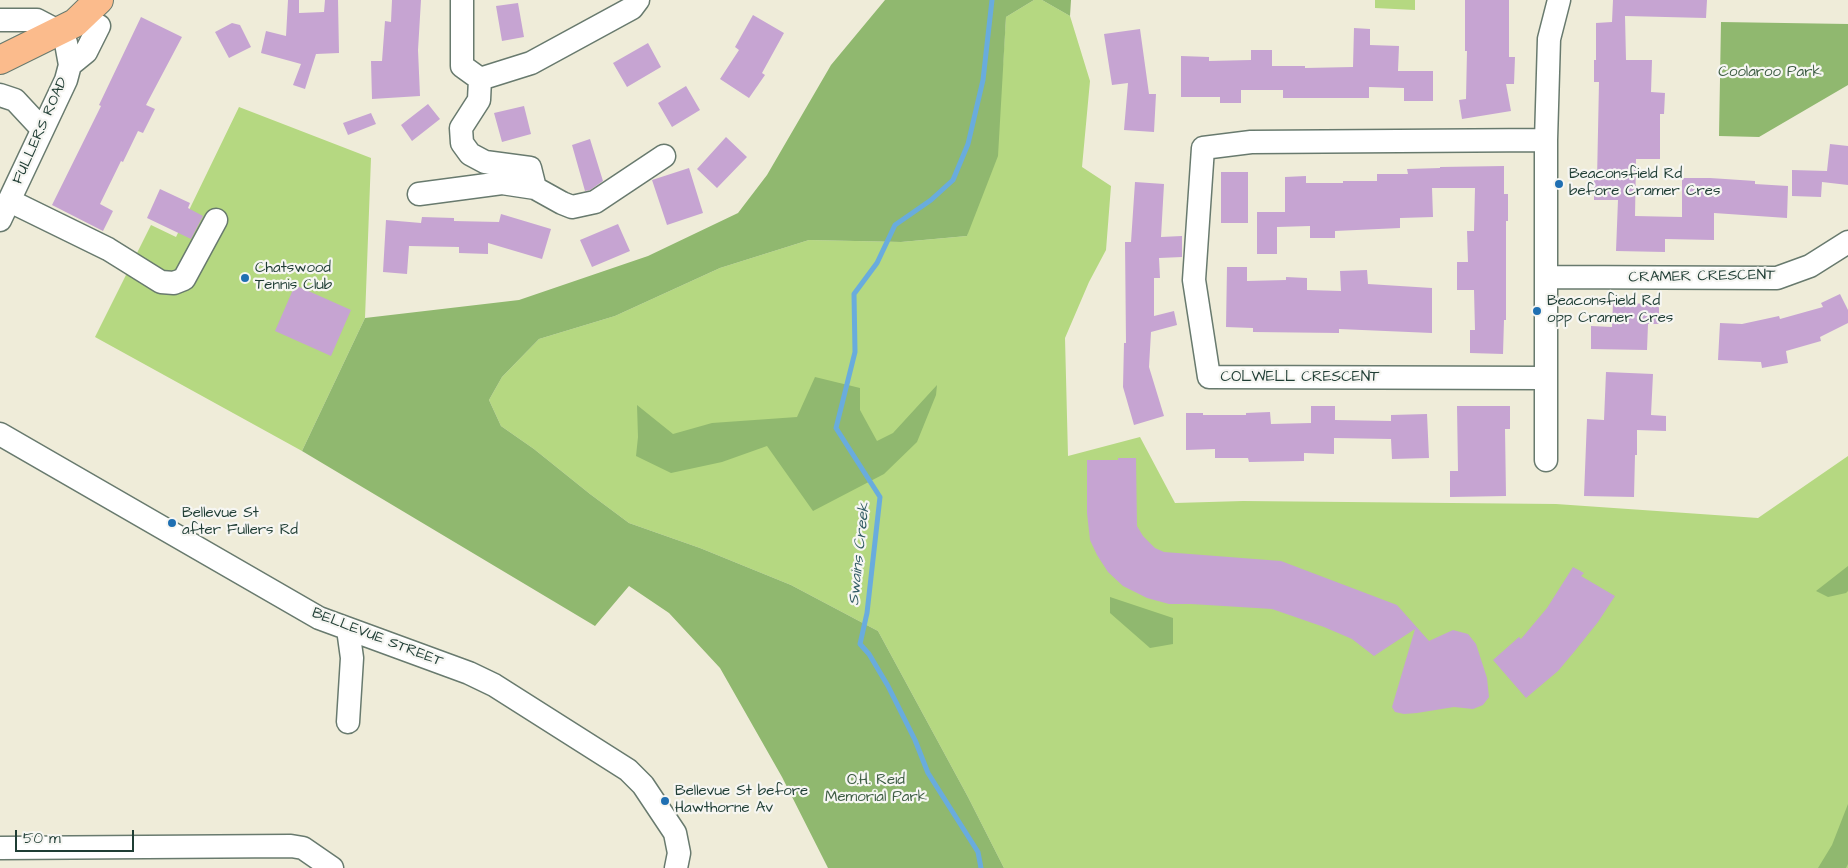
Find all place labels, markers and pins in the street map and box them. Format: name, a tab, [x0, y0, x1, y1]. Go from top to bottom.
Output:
place label: Beaconsfield Rd before Cramer Cres	[1569, 166, 1720, 201]
marker: Beaconsfield Rd before Cramer Cres	[1553, 178, 1565, 190]
place label: Chatswood Tennis Club	[255, 260, 332, 295]
marker: Chatswood Tennis Club	[239, 272, 251, 284]
place label: Beaconsfield Rd opp Cramer Cres	[1547, 293, 1673, 328]
marker: Beaconsfield Rd opp Cramer Cres	[1531, 305, 1543, 317]
place label: Bellevue St after Fullers Rd	[182, 505, 298, 540]
marker: Bellevue St after Fullers Rd	[166, 517, 178, 529]
place label: Bellevue St before Hawthorne Av	[675, 783, 808, 818]
marker: Bellevue St before Hawthorne Av	[659, 795, 671, 807]

